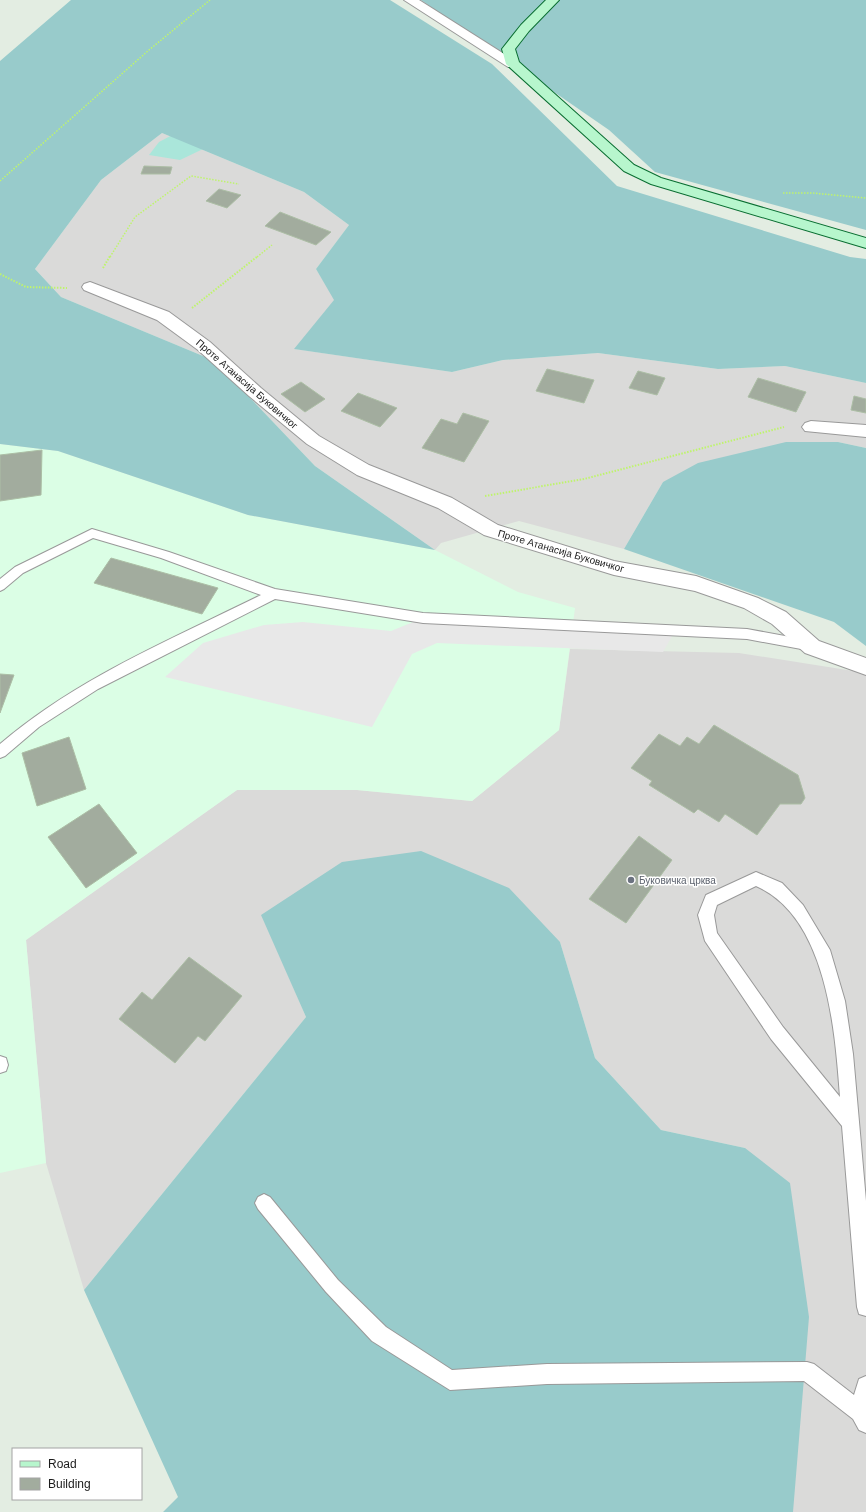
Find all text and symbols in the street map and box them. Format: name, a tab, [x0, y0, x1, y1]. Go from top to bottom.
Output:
street label: Проте Атанасија Буковичког	[194, 337, 300, 431]
street label: Проте Атанасија Буковичког	[497, 528, 626, 574]
marker: Буковичка црква	[626, 875, 636, 885]
place label: Буковичка црква	[639, 875, 716, 886]
legend	[12, 1448, 142, 1500]
text: Road	[48, 1457, 77, 1471]
text: Building	[48, 1477, 91, 1491]

